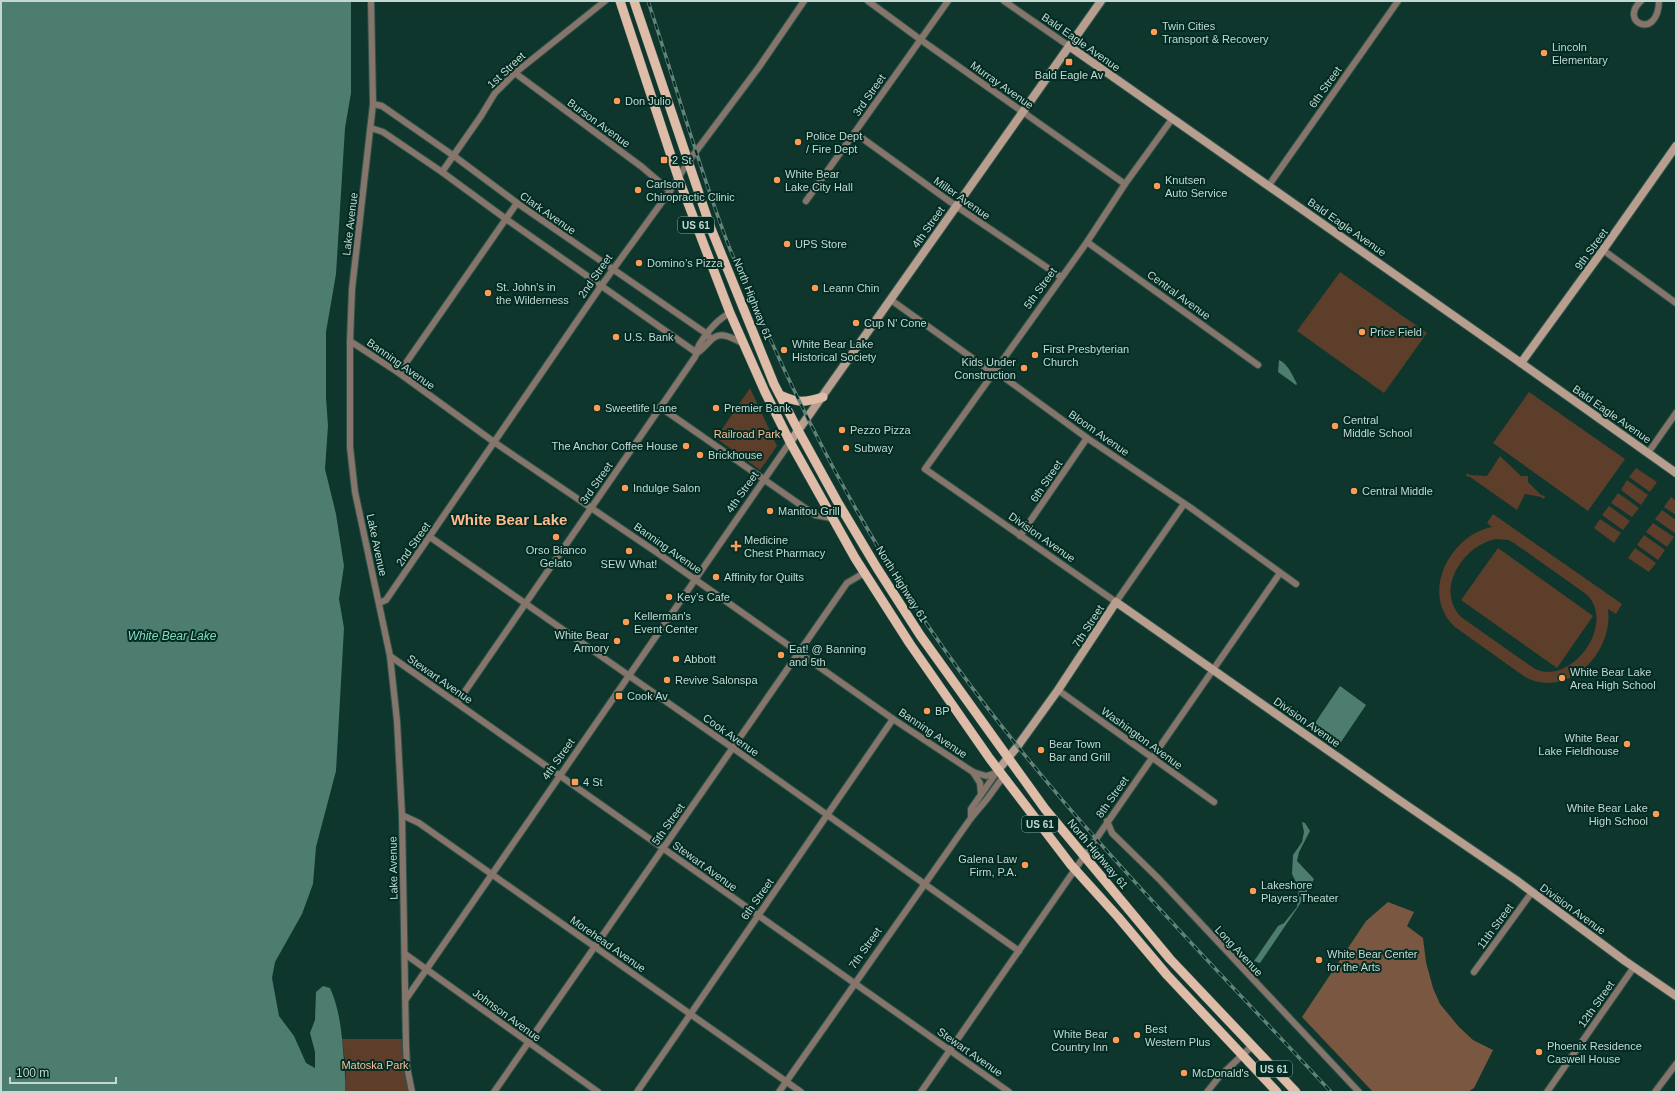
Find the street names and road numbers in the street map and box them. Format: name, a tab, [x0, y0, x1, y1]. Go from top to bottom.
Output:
street label: Bald Eagle Avenue	[1039, 10, 1123, 74]
street label: 1st Street	[485, 50, 527, 90]
street label: Murray Avenue	[968, 59, 1036, 111]
street label: 6th Street	[1306, 64, 1344, 110]
street label: 3rd Street	[850, 72, 888, 118]
street label: Burson Avenue	[565, 96, 633, 150]
street label: Miller Avenue	[932, 174, 992, 222]
street label: Clark Avenue	[518, 189, 578, 237]
street label: Lake Avenue	[340, 192, 360, 256]
street label: Bald Eagle Avenue	[1306, 195, 1388, 259]
street label: 4th Street	[909, 204, 947, 250]
road number: US 61	[678, 217, 714, 233]
street label: 9th Street	[1572, 226, 1610, 272]
street label: 2nd Street	[576, 252, 614, 300]
street label: North Highway 61	[731, 256, 775, 342]
street label: 5th Street	[1021, 265, 1059, 311]
street label: Central Avenue	[1145, 268, 1213, 322]
street label: Banning Avenue	[365, 336, 437, 392]
street label: Bald Eagle Avenue	[1571, 382, 1653, 446]
street label: Bloom Avenue	[1067, 408, 1131, 458]
street label: 6th Street	[1028, 458, 1064, 504]
street label: 3rd Street	[577, 460, 615, 506]
street label: 4th Street	[723, 469, 761, 515]
street label: Division Avenue	[1007, 510, 1077, 564]
street label: Lake Avenue	[365, 513, 389, 577]
street label: 2nd Street	[394, 520, 432, 568]
street label: Banning Avenue	[632, 520, 704, 576]
street label: North Highway 61	[874, 544, 930, 624]
street label: 7th Street	[1070, 603, 1106, 649]
street label: Stewart Avenue	[405, 652, 475, 706]
street label: Division Avenue	[1272, 695, 1342, 749]
street label: Washington Avenue	[1099, 705, 1185, 771]
street label: Banning Avenue	[897, 706, 969, 760]
street label: Cook Avenue	[701, 711, 761, 759]
street label: 4th Street	[539, 736, 577, 782]
street label: 8th Street	[1093, 774, 1131, 820]
street label: 5th Street	[649, 801, 687, 847]
road number: US 61	[1022, 816, 1058, 832]
street label: North Highway 61	[1065, 817, 1131, 891]
street label: Lake Avenue	[386, 836, 400, 900]
street label: Stewart Avenue	[670, 839, 740, 893]
street label: 6th Street	[738, 876, 776, 922]
street label: Division Avenue	[1538, 881, 1608, 937]
street label: 11th Street	[1475, 901, 1515, 951]
street label: Morehead Avenue	[568, 914, 648, 974]
street label: Long Avenue	[1213, 923, 1265, 979]
street label: 7th Street	[846, 925, 884, 971]
street label: 12th Street	[1576, 979, 1616, 1029]
street label: Johnson Avenue	[471, 986, 543, 1044]
street label: Stewart Avenue	[935, 1025, 1005, 1079]
road number: US 61	[1256, 1061, 1292, 1077]

